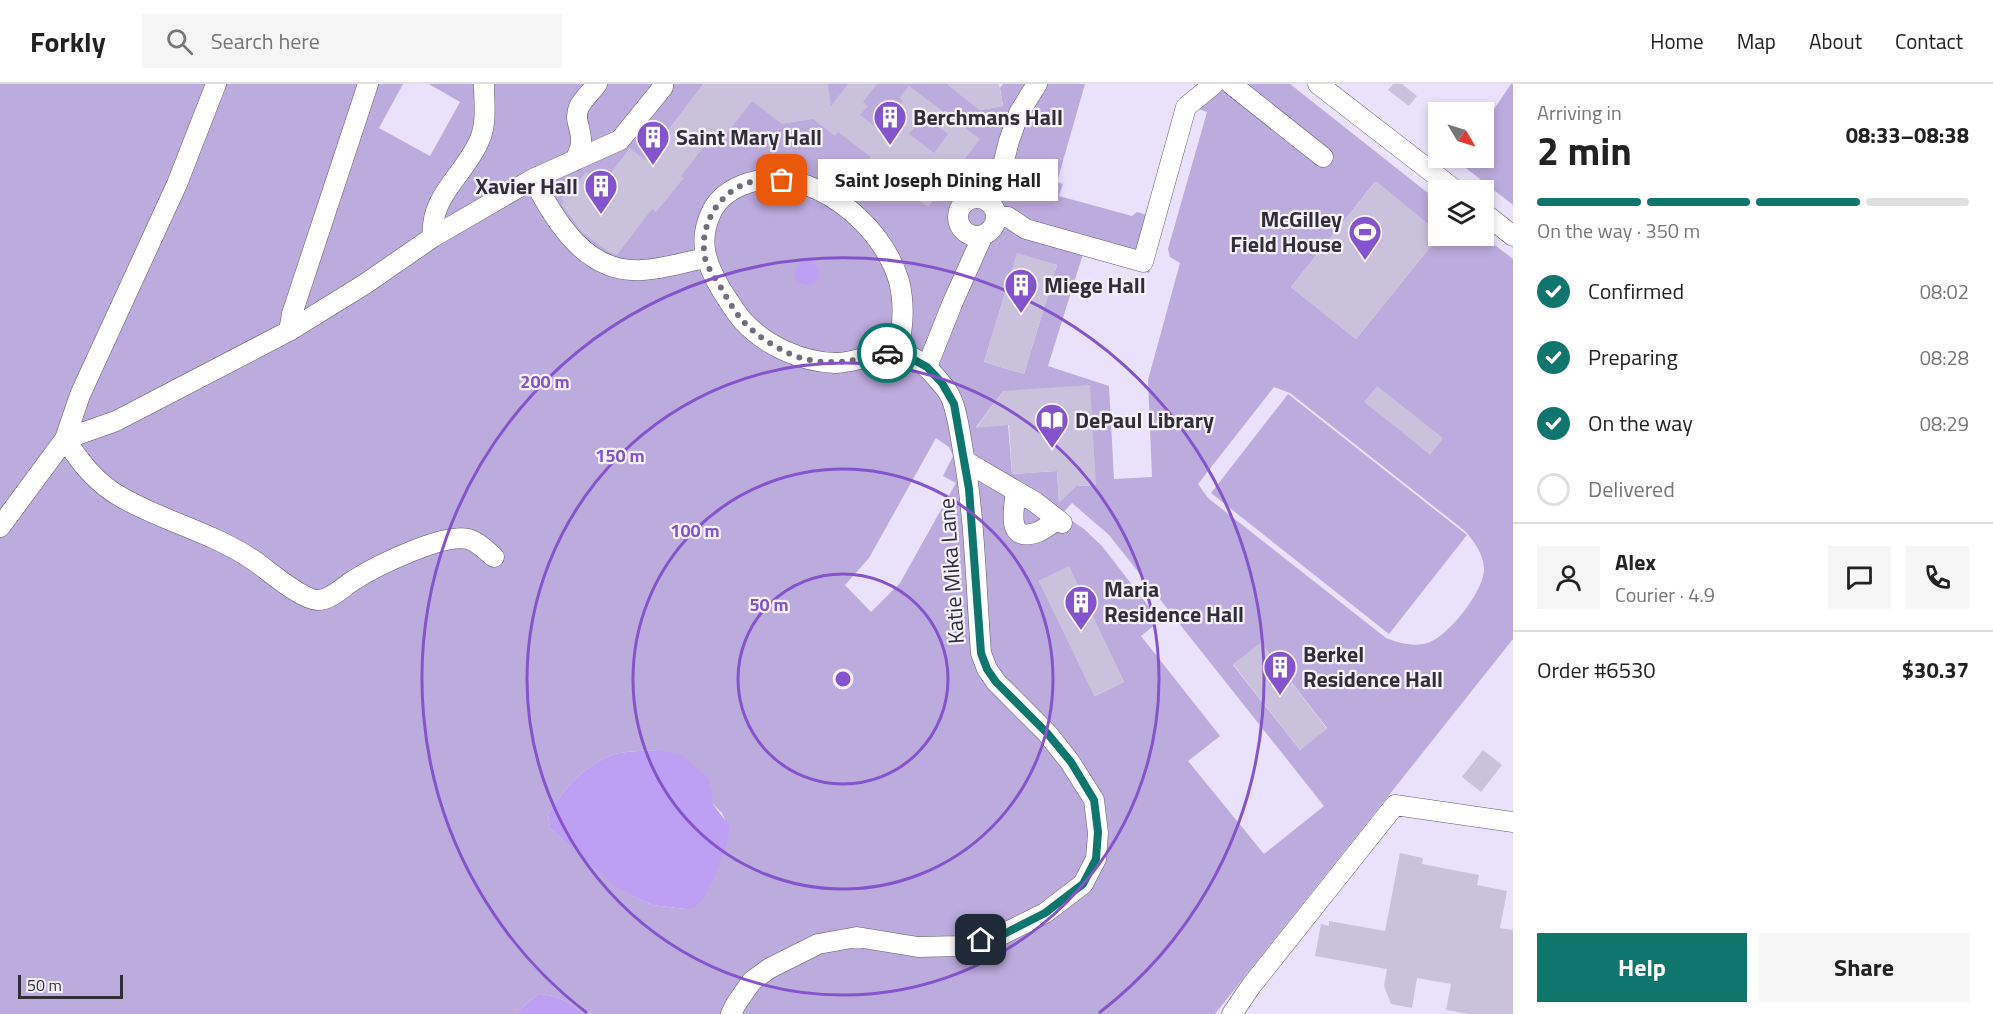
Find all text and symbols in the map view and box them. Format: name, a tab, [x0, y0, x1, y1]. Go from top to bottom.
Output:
search box	[142, 14, 562, 68]
text: Forkly	[30, 20, 106, 63]
text: Search here	[211, 24, 320, 58]
icon: search	[163, 25, 196, 58]
text: Home	[1650, 25, 1704, 57]
text: Map	[1737, 25, 1776, 57]
text: About	[1809, 25, 1862, 57]
text: Contact	[1895, 25, 1963, 57]
text: Arriving in	[1537, 97, 1622, 128]
building icon: Berchmans Hall	[872, 99, 908, 146]
place label: Berchmans Hall	[913, 100, 1063, 134]
north arrow	[1428, 102, 1494, 168]
map controls	[1428, 102, 1494, 246]
text: 08:33–08:38	[1846, 118, 1969, 152]
building icon: Saint Mary Hall	[635, 119, 671, 166]
place label: Saint Mary Hall	[676, 120, 822, 154]
text: 2 min	[1537, 121, 1632, 180]
pin	[756, 154, 807, 205]
callout: Saint Joseph Dining Hall	[818, 159, 1058, 201]
icon: bag	[765, 163, 798, 196]
text: Saint Joseph Dining Hall	[835, 164, 1041, 195]
building icon: Xavier Hall	[583, 168, 619, 215]
place label: Xavier Hall	[476, 169, 578, 203]
button: layers	[1428, 180, 1494, 246]
place label: McGilley Field House	[1230, 202, 1342, 261]
sports icon: McGilley Field House	[1347, 214, 1383, 261]
text: On the way · 350 m	[1537, 215, 1700, 246]
building icon: Miege Hall	[1003, 267, 1039, 314]
place label: Miege Hall	[1044, 268, 1146, 302]
text: Confirmed	[1588, 274, 1684, 308]
icon: check	[1537, 275, 1570, 308]
text: 08:02	[1920, 276, 1969, 307]
courier	[857, 323, 917, 383]
icon: car	[871, 337, 904, 370]
text: Preparing	[1588, 340, 1678, 374]
icon: check	[1537, 341, 1570, 374]
text: 08:28	[1920, 342, 1969, 373]
text: 200 m	[520, 368, 570, 395]
library icon: DePaul Library	[1034, 402, 1070, 449]
place label: DePaul Library	[1075, 403, 1214, 437]
text: On the way	[1588, 406, 1693, 440]
icon: check	[1537, 407, 1570, 440]
text: 08:29	[1920, 408, 1969, 439]
text: 150 m	[595, 442, 645, 469]
text: Delivered	[1588, 472, 1675, 506]
street label: Katie Mika Lane	[929, 497, 973, 645]
text: 100 m	[670, 517, 720, 544]
text: Alex	[1615, 545, 1656, 579]
button: person	[1537, 546, 1600, 609]
button: chat	[1828, 546, 1891, 609]
button: phone	[1906, 546, 1969, 609]
place label: Maria Residence Hall	[1104, 572, 1244, 631]
text: Courier · 4.9	[1615, 579, 1715, 610]
building icon: Maria Residence Hall	[1063, 584, 1099, 631]
text: 50 m	[749, 591, 789, 618]
place label: Berkel Residence Hall	[1303, 637, 1443, 696]
building icon: Berkel Residence Hall	[1262, 649, 1298, 696]
text: Order #6530	[1537, 653, 1656, 687]
text: $30.37	[1902, 653, 1969, 687]
centre of rings	[833, 669, 853, 689]
pin	[955, 914, 1006, 965]
icon: home	[964, 923, 997, 956]
button: Help	[1537, 933, 1747, 1002]
button: Share	[1759, 933, 1969, 1002]
scale bar	[18, 972, 123, 1000]
text: 50 m	[27, 973, 62, 997]

